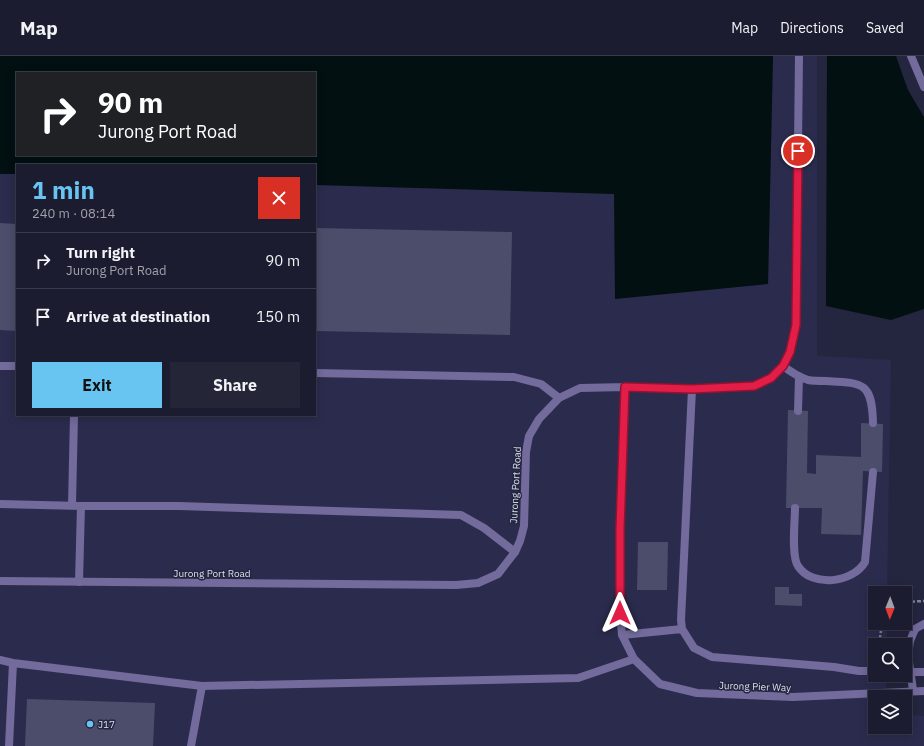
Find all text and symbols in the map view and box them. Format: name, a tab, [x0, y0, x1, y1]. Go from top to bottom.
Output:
text: Map	[20, 16, 58, 40]
text: Map	[731, 19, 758, 37]
text: Directions	[780, 19, 844, 37]
text: Saved	[866, 19, 904, 37]
text: 90 m	[98, 84, 163, 121]
icon: right	[32, 88, 84, 140]
text: Jurong Port Road	[98, 120, 237, 143]
pin	[781, 134, 815, 168]
icon: arrive	[787, 140, 809, 162]
text: 1 min	[32, 174, 95, 206]
button: close	[258, 177, 300, 219]
text: 240 m · 08:14	[32, 205, 115, 222]
text: Turn right	[66, 243, 135, 262]
icon: right	[32, 250, 54, 272]
text: 90 m	[265, 251, 300, 270]
text: Jurong Port Road	[66, 262, 167, 279]
icon: arrive	[32, 306, 54, 328]
text: Arrive at destination	[66, 307, 210, 326]
text: 150 m	[256, 307, 300, 326]
button: Exit	[32, 362, 162, 408]
button: Share	[170, 362, 300, 408]
street label: Jurong Port Road	[507, 446, 524, 524]
street label: Jurong Port Road	[173, 567, 251, 580]
north arrow	[868, 586, 912, 630]
map controls	[868, 586, 912, 734]
position arrow	[599, 592, 641, 634]
button: search	[868, 638, 912, 682]
street label: Jurong Pier Way	[719, 679, 791, 694]
button: layers	[868, 690, 912, 734]
place label: J17	[98, 718, 115, 731]
marker: J17	[85, 719, 95, 729]

